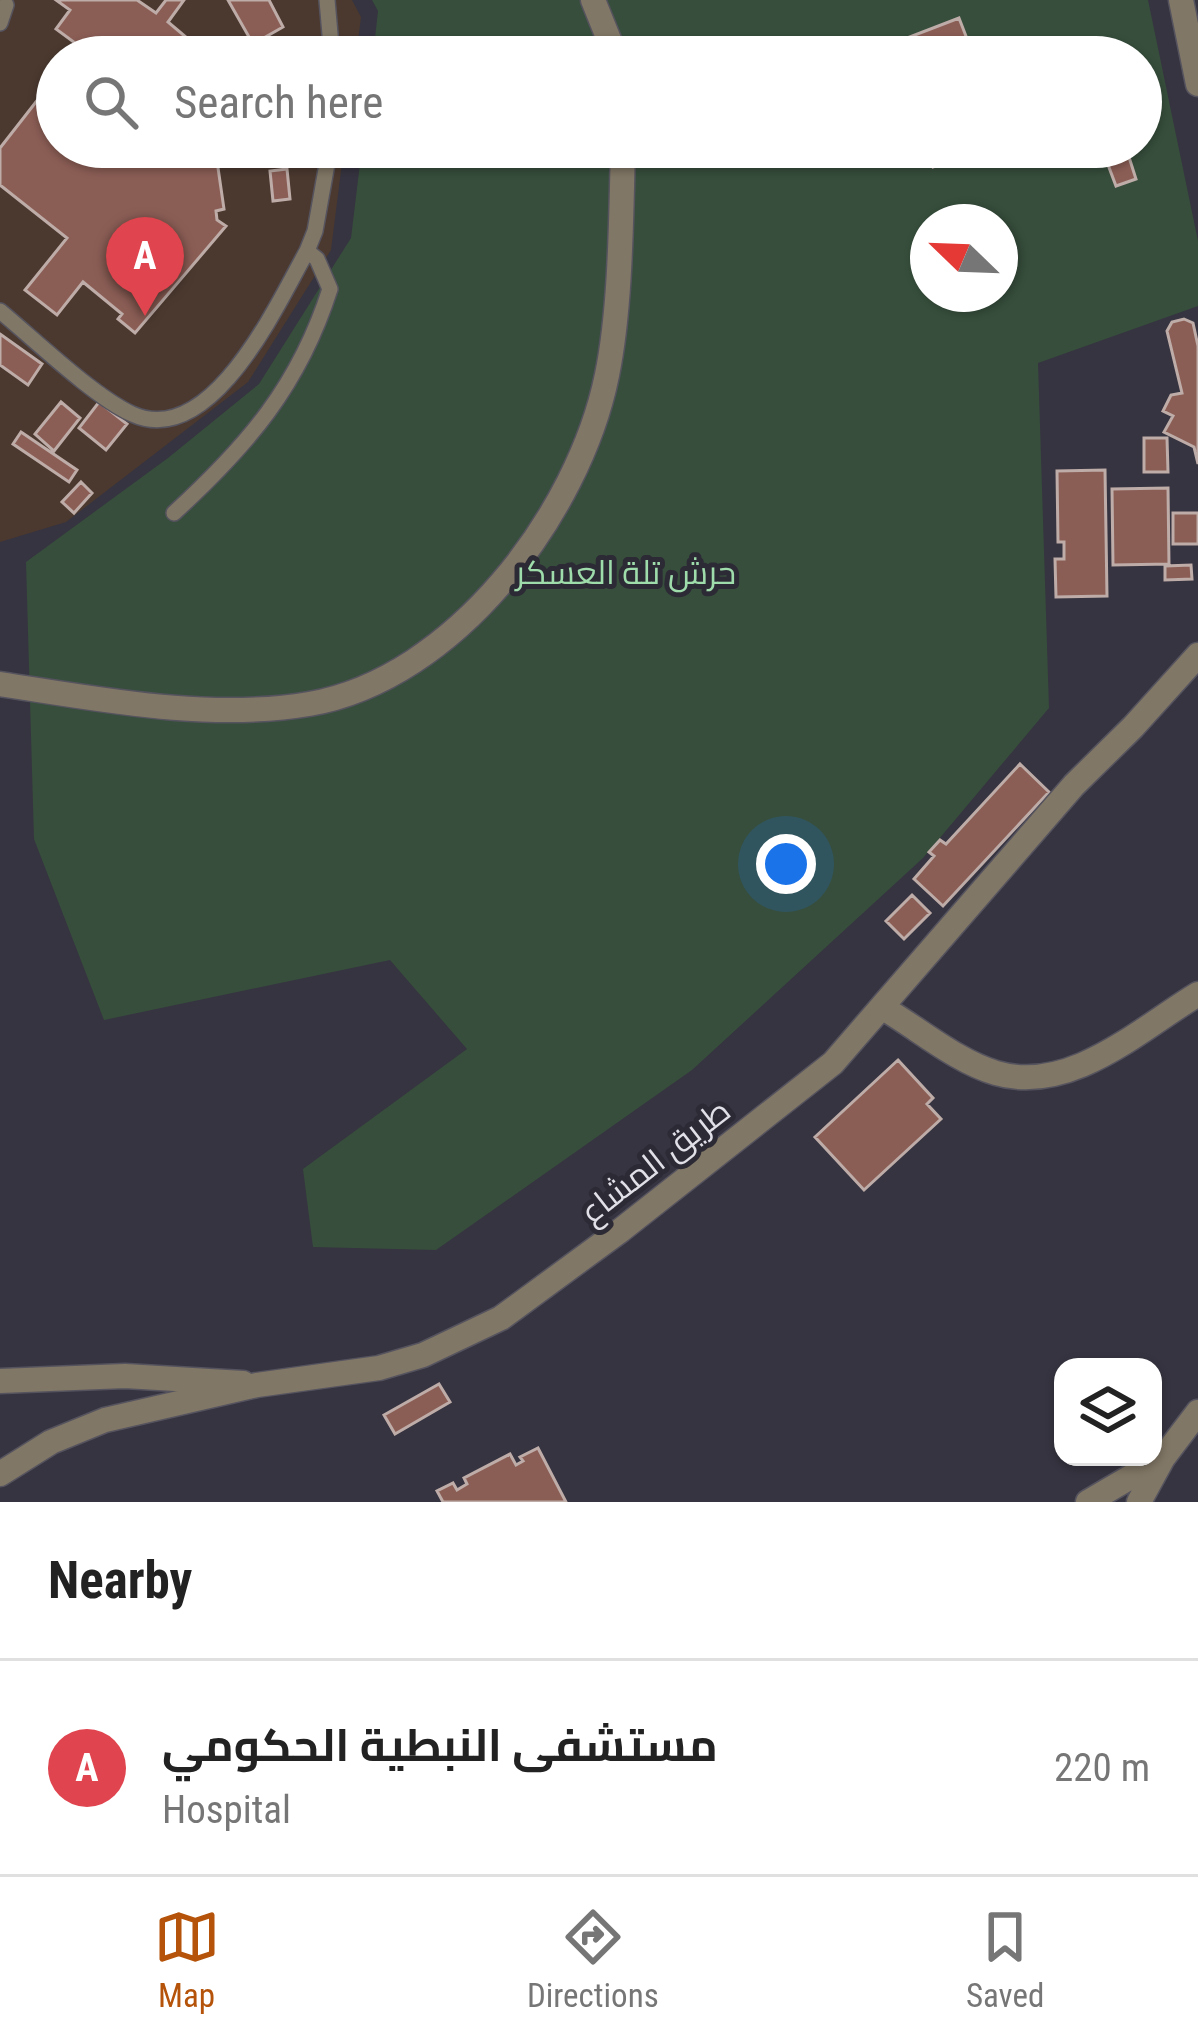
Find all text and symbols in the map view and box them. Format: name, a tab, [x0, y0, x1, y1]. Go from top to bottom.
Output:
search box	[36, 36, 1162, 168]
icon: search	[78, 69, 144, 135]
text: Search here	[174, 76, 383, 129]
north arrow	[910, 204, 1018, 312]
pin: A	[106, 217, 184, 316]
park label: حرش تلة العسكر	[514, 553, 736, 593]
your location	[756, 834, 816, 894]
street label: طريق المشاع	[572, 1090, 740, 1234]
map controls	[1054, 1358, 1162, 1466]
button: layers	[1054, 1358, 1162, 1466]
text: Nearby	[48, 1551, 192, 1610]
text: مستشفى النبطية الحكومي	[162, 1719, 718, 1772]
text: A	[75, 1745, 99, 1791]
text: 220 m	[1054, 1745, 1150, 1791]
text: Hospital	[162, 1787, 291, 1833]
tab: Map	[154, 1904, 220, 2015]
tab: Directions	[527, 1904, 659, 2015]
tab: Saved	[966, 1904, 1044, 2015]

